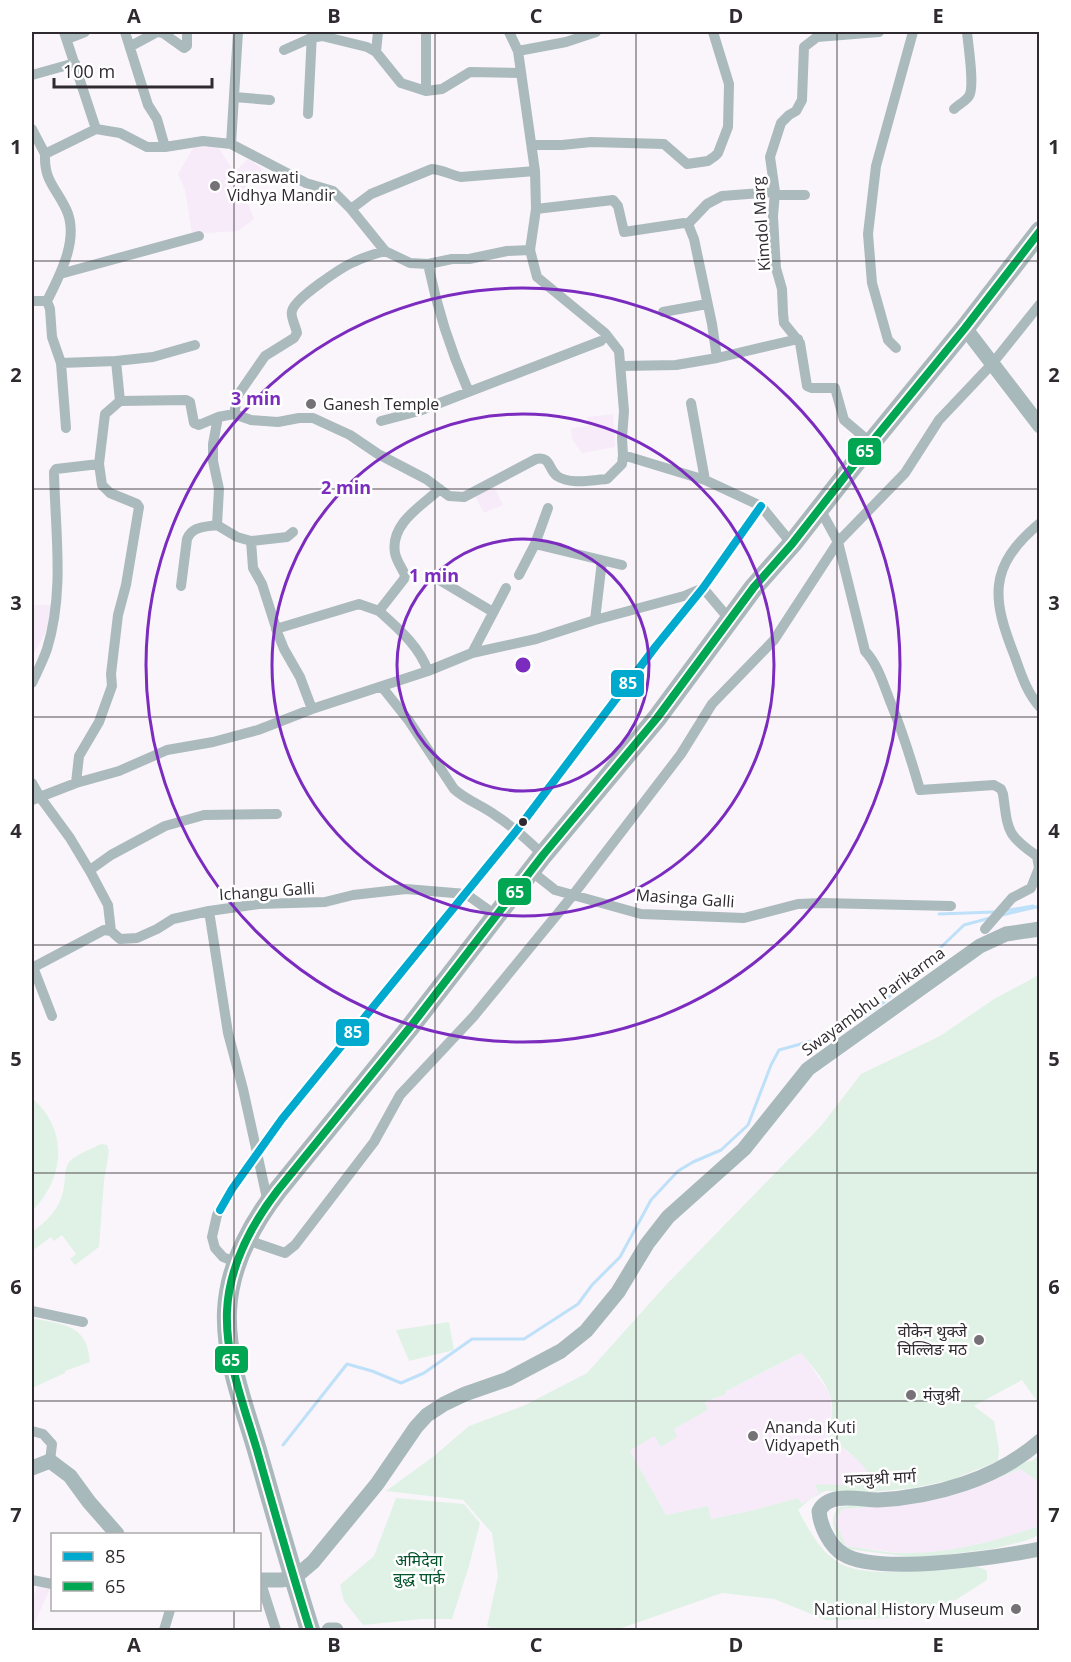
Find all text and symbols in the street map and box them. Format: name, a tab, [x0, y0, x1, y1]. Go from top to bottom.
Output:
text: A	[127, 2, 141, 29]
text: B	[327, 2, 341, 29]
text: C	[530, 2, 543, 29]
text: D	[729, 2, 743, 29]
text: E	[932, 2, 944, 29]
scale bar	[54, 51, 212, 89]
text: 100 m	[63, 59, 115, 83]
text: 1	[10, 133, 22, 160]
text: 1	[1048, 133, 1060, 160]
place label: Saraswati Vidhya Mandir	[227, 166, 335, 206]
street label: Kimdol Marg	[747, 176, 775, 272]
marker: Saraswati Vidhya Mandir	[208, 179, 222, 193]
text: 2	[10, 361, 22, 388]
text: 2	[1048, 361, 1060, 388]
text: 3 min	[231, 386, 281, 410]
place label: Ganesh Temple	[323, 393, 439, 415]
marker: Ganesh Temple	[304, 397, 318, 411]
line badge: 65	[847, 437, 882, 466]
text: 65	[856, 440, 874, 462]
text: 2 min	[321, 475, 371, 499]
text: 1 min	[409, 563, 459, 587]
text: 3	[10, 589, 22, 616]
text: 3	[1048, 589, 1060, 616]
centre of rings	[513, 655, 533, 675]
line badge: 85	[610, 669, 645, 698]
text: 85	[619, 672, 637, 694]
unlabelled marker	[517, 816, 529, 828]
text: 4	[10, 817, 22, 844]
text: 4	[1048, 817, 1060, 844]
street label: Ichangu Galli	[218, 877, 316, 905]
line badge: 65	[497, 877, 532, 906]
text: 65	[506, 881, 524, 903]
street label: Masinga Galli	[635, 884, 735, 912]
street label: Swayambhu Parikarma	[797, 942, 949, 1060]
line badge: 85	[335, 1018, 370, 1047]
text: 85	[344, 1021, 362, 1043]
text: 5	[10, 1045, 22, 1072]
text: 5	[1048, 1045, 1060, 1072]
text: 6	[10, 1273, 22, 1300]
text: 6	[1048, 1273, 1060, 1300]
place label: वोकेन थुक्जे चिल्लिङ मठ	[897, 1320, 968, 1360]
marker: वोकेन थुक्जे चिल्लिङ मठ	[972, 1333, 986, 1347]
line badge: 65	[214, 1345, 249, 1374]
text: 65	[222, 1349, 240, 1371]
place label: मंजुश्री	[923, 1384, 961, 1406]
marker: मंजुश्री	[904, 1388, 918, 1402]
place label: Ananda Kuti Vidyapeth	[765, 1416, 856, 1456]
marker: Ananda Kuti Vidyapeth	[746, 1429, 760, 1443]
street label: मञ्जुश्री मार्ग	[844, 1465, 917, 1491]
text: 7	[10, 1501, 22, 1528]
text: 7	[1048, 1501, 1060, 1528]
legend	[51, 1533, 261, 1611]
text: 85	[105, 1544, 126, 1568]
park label: अमिदेवा बुद्ध पार्क	[393, 1549, 446, 1589]
text: 65	[105, 1574, 126, 1598]
place label: National History Museum	[814, 1598, 1004, 1620]
marker: National History Museum	[1009, 1602, 1023, 1616]
text: A	[127, 1631, 141, 1658]
text: B	[327, 1631, 341, 1658]
text: C	[530, 1631, 543, 1658]
text: D	[729, 1631, 743, 1658]
text: E	[932, 1631, 944, 1658]

